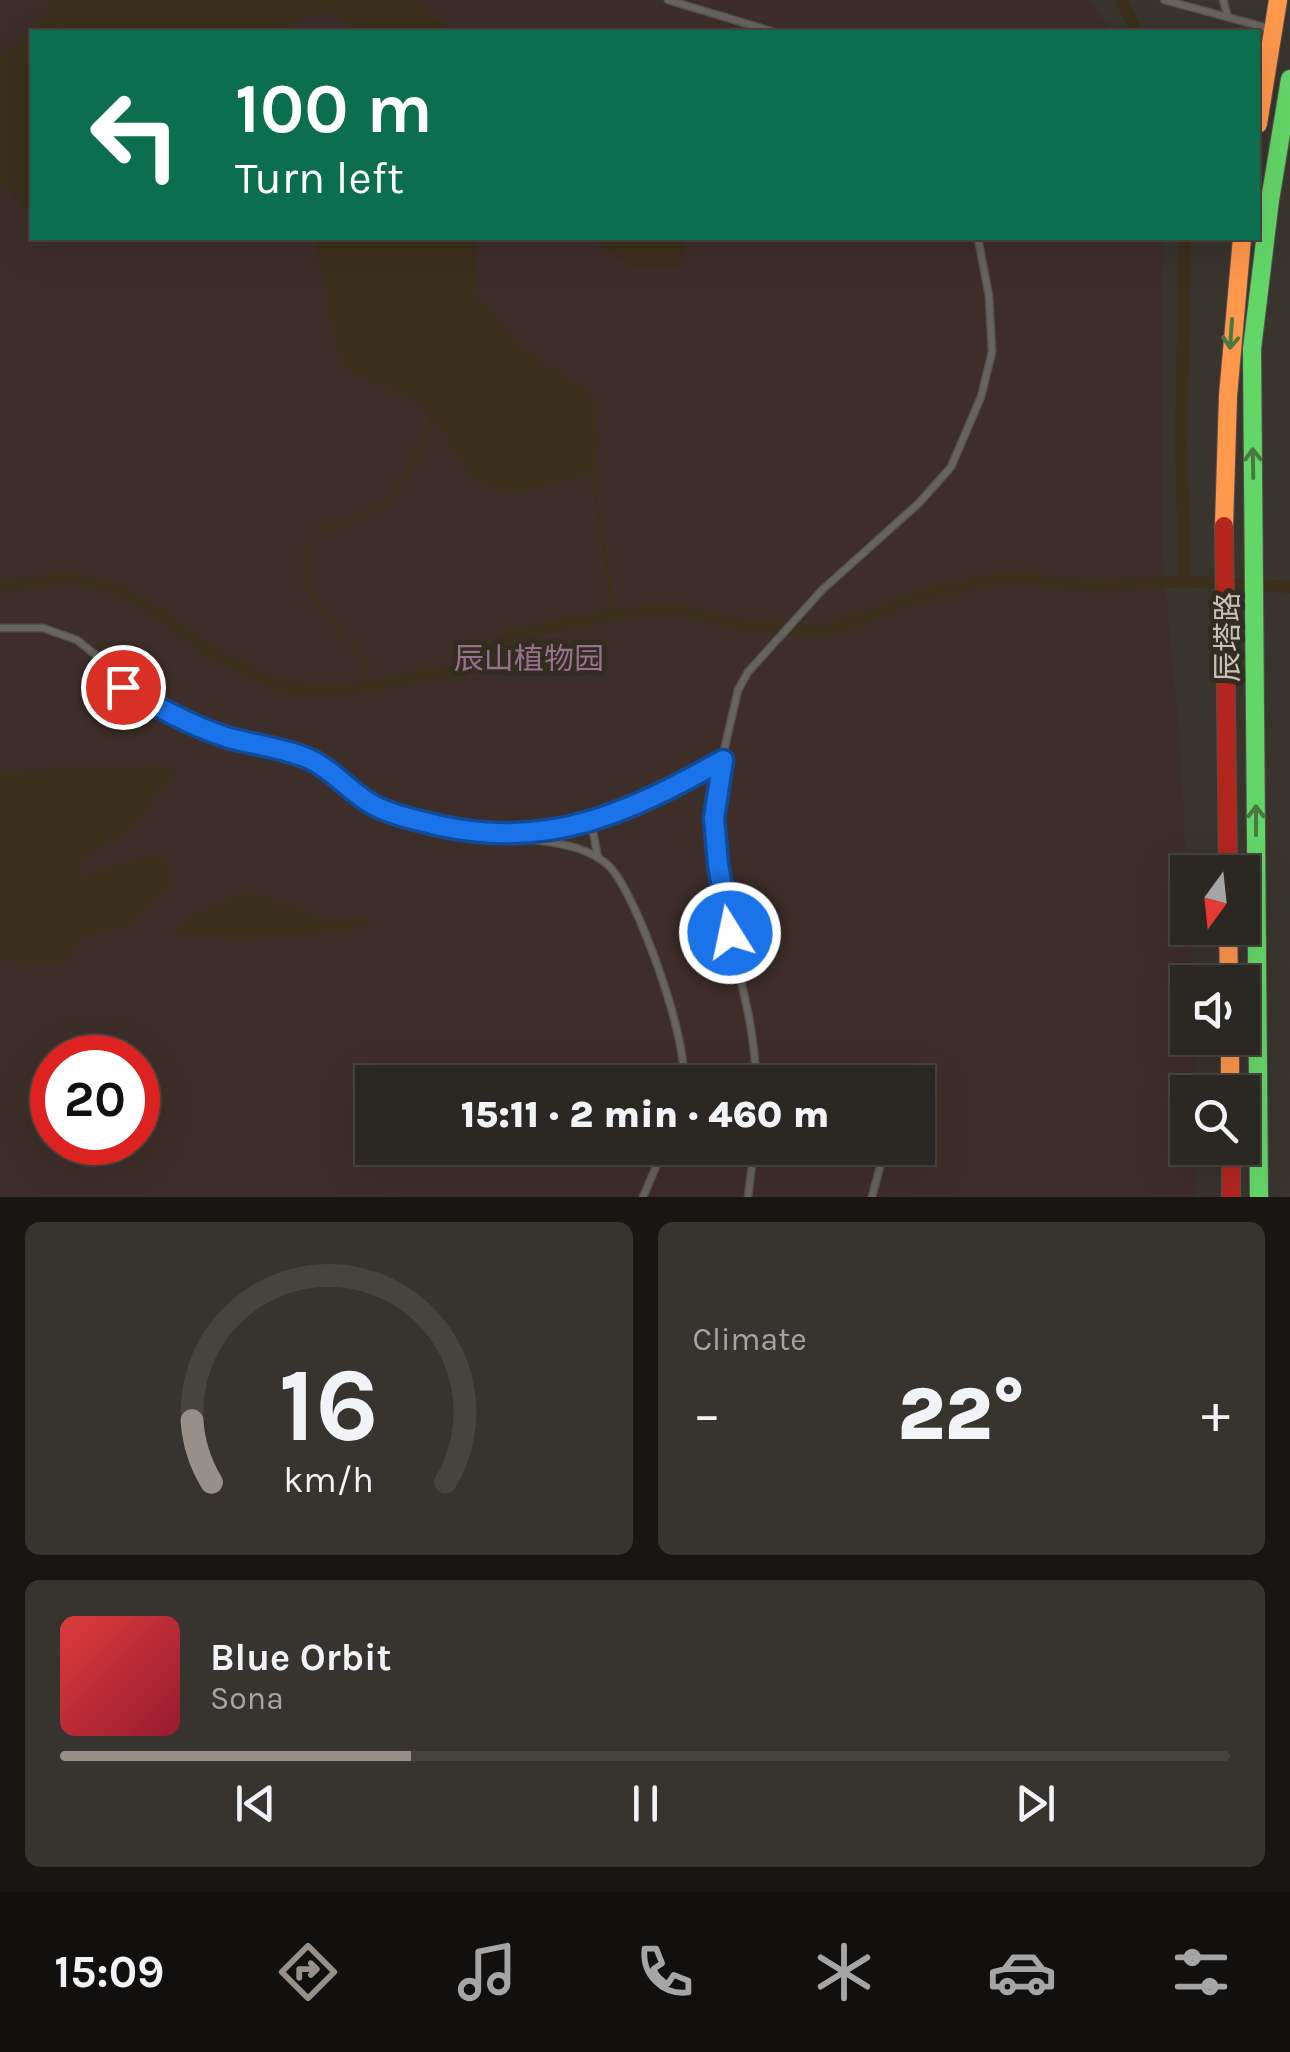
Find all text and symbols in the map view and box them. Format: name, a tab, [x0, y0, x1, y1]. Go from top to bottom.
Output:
text: 100 m	[235, 68, 433, 150]
icon: left	[70, 70, 200, 200]
text: Turn left	[235, 152, 404, 204]
one-way arrow	[1222, 318, 1241, 350]
one-way arrow	[1244, 448, 1262, 480]
street label: 辰塔路	[1210, 592, 1246, 682]
park label: 辰山植物园	[454, 641, 604, 677]
pin	[81, 645, 166, 730]
icon: arrive	[96, 660, 151, 715]
one-way arrow	[1247, 804, 1266, 836]
north arrow	[1170, 855, 1260, 945]
map controls	[1170, 855, 1260, 1165]
position arrow	[678, 881, 782, 985]
button: sound	[1170, 965, 1260, 1055]
speed limit sign: 20	[30, 1035, 160, 1165]
button: search	[1170, 1075, 1260, 1165]
text: 15:11 · 2 min · 460 m	[461, 1092, 829, 1137]
text: Climate	[693, 1321, 807, 1358]
text: 16	[279, 1345, 379, 1466]
text: 22°	[897, 1370, 1025, 1458]
text: −	[693, 1382, 721, 1446]
text: +	[1201, 1382, 1230, 1446]
text: km/h	[283, 1459, 374, 1501]
text: Blue Orbit	[210, 1635, 391, 1680]
text: Sona	[210, 1680, 284, 1717]
icon: previous	[228, 1776, 283, 1831]
icon: pause	[618, 1776, 673, 1831]
icon: next	[1008, 1776, 1063, 1831]
icon: directions	[273, 1937, 343, 2007]
icon: music	[452, 1937, 522, 2007]
icon: phone	[630, 1937, 700, 2007]
icon: climate	[809, 1937, 879, 2007]
icon: car	[987, 1937, 1057, 2007]
icon: filters	[1166, 1937, 1236, 2007]
text: 15:09	[54, 1946, 165, 1998]

